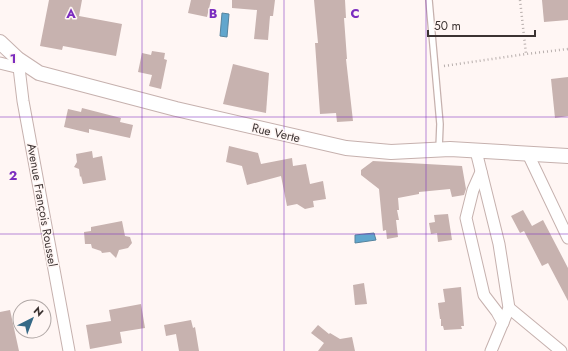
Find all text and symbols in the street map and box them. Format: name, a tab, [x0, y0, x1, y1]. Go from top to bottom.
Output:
text: A	[65, 4, 76, 23]
text: B	[209, 4, 218, 23]
text: C	[350, 4, 360, 23]
scale bar	[428, 12, 535, 38]
text: 50 m	[434, 17, 461, 35]
text: 1	[10, 49, 16, 68]
street label: Rue Verte	[250, 119, 302, 147]
street label: Avenue François Roussel	[22, 142, 62, 268]
text: 2	[9, 166, 17, 185]
north arrow	[12, 299, 52, 339]
text: N	[30, 303, 47, 320]

